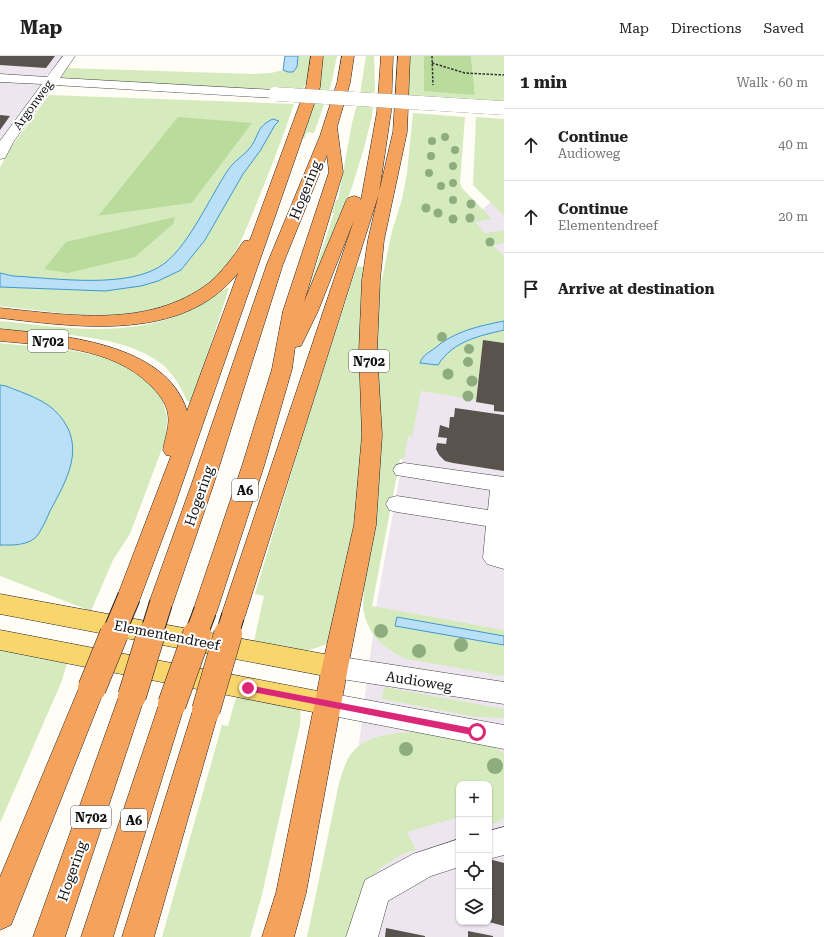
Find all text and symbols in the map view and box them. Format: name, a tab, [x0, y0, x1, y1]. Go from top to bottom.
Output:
text: Map	[20, 16, 62, 39]
text: Map	[619, 20, 649, 36]
text: Directions	[671, 20, 741, 36]
text: Saved	[763, 20, 804, 36]
text: 1 min	[520, 72, 567, 92]
text: Walk · 60 m	[736, 75, 808, 90]
street label: Argonweg	[10, 77, 56, 132]
text: Continue	[558, 128, 628, 146]
icon: ahead	[520, 134, 542, 156]
text: 40 m	[778, 137, 808, 152]
text: Audioweg	[558, 146, 620, 161]
street label: Hogering	[286, 158, 324, 222]
text: Continue	[558, 200, 628, 218]
icon: ahead	[520, 206, 542, 228]
text: 20 m	[778, 209, 808, 224]
text: Elementendreef	[558, 218, 658, 233]
icon: arrive	[520, 278, 542, 300]
text: Arrive at destination	[558, 280, 714, 298]
road number: N702	[28, 330, 68, 352]
road number: N702	[349, 350, 389, 372]
street label: Hogering	[181, 464, 217, 528]
road number: A6	[232, 479, 258, 501]
street label: Elementendreef	[113, 617, 222, 653]
street label: Audioweg	[385, 668, 453, 694]
route end	[239, 679, 257, 697]
route start	[468, 723, 486, 741]
map controls	[456, 781, 492, 925]
button: +	[456, 781, 492, 817]
road number: N702	[71, 806, 111, 828]
road number: A6	[121, 809, 147, 831]
button: −	[456, 817, 492, 853]
street label: Hogering	[54, 839, 90, 903]
button: locate	[456, 853, 492, 889]
button: layers	[456, 889, 492, 925]

